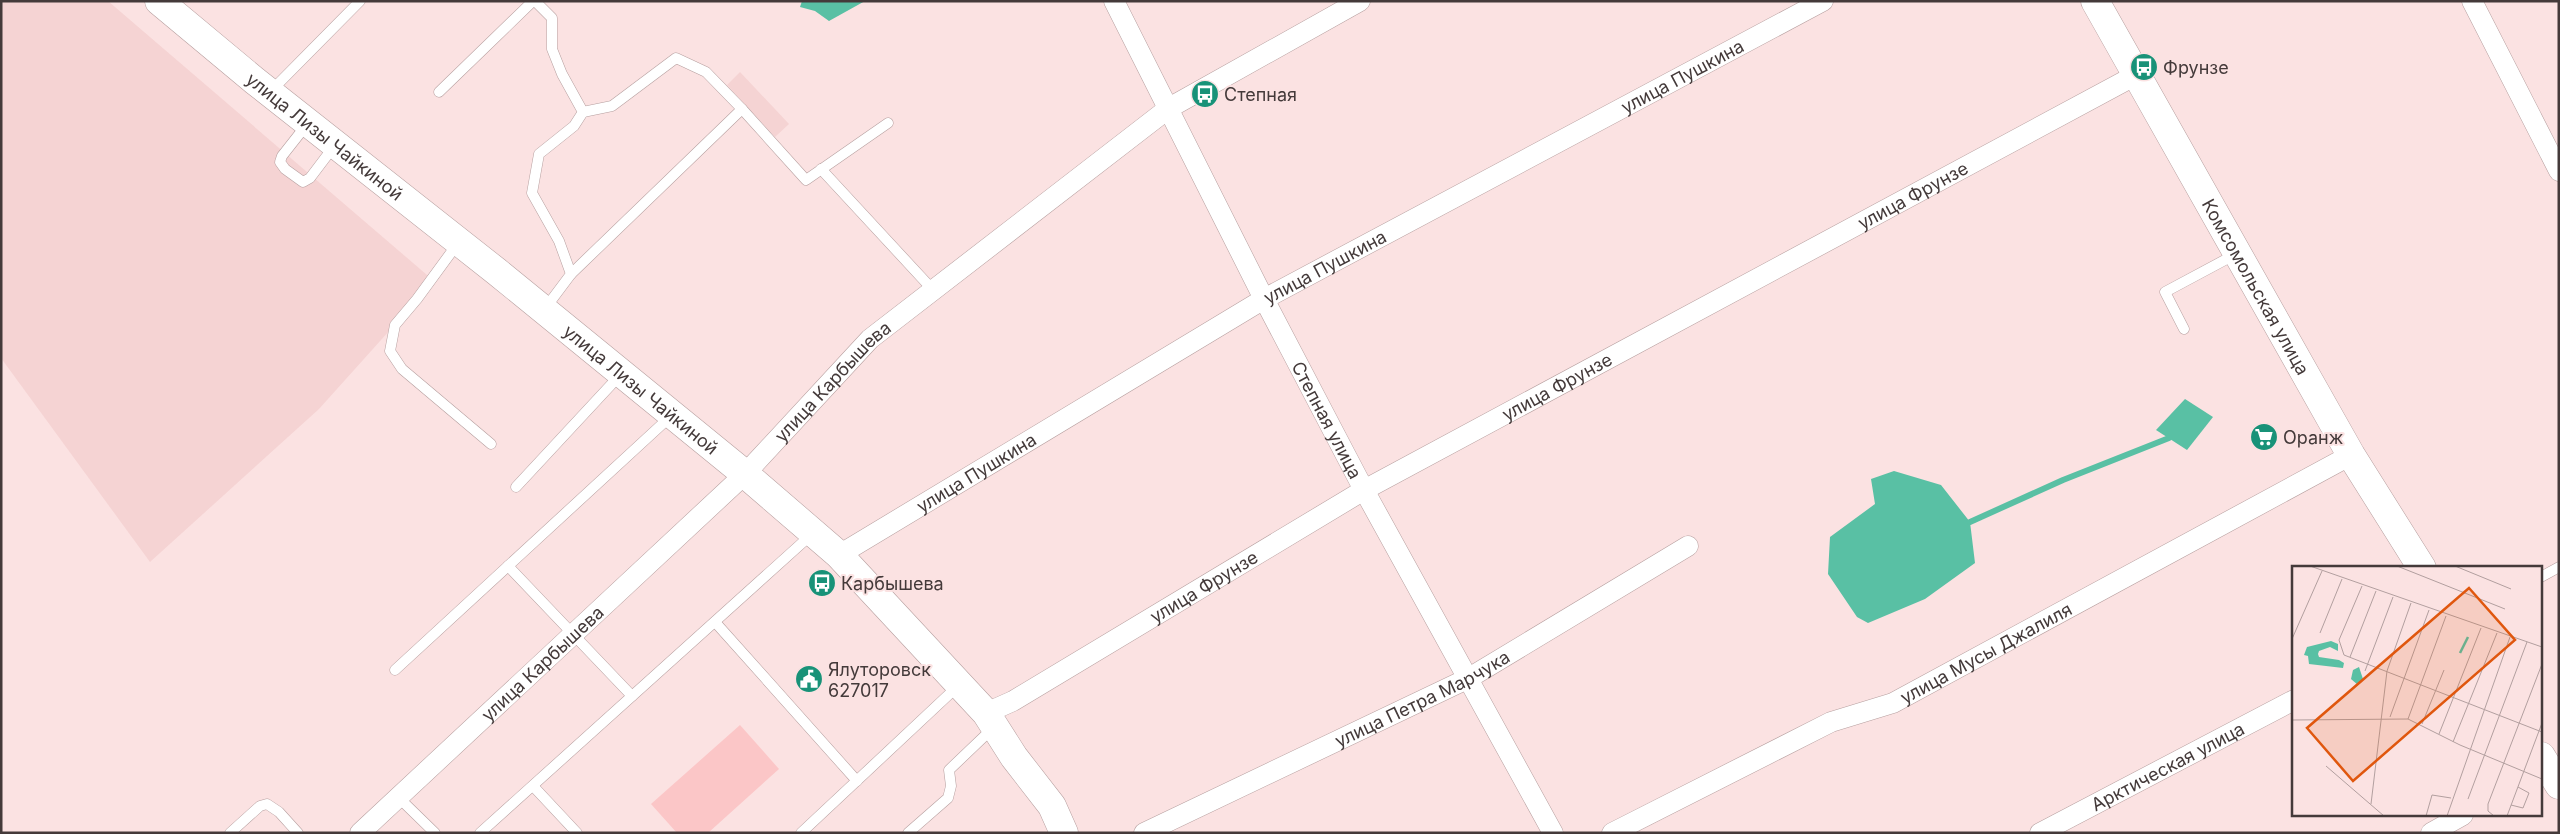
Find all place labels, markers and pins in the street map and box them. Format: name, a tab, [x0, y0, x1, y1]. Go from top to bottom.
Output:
bus stop icon: Фрунзе	[2129, 52, 2159, 82]
place label: Фрунзе	[2163, 57, 2229, 78]
bus stop icon: Степная	[1190, 79, 1220, 109]
place label: Степная	[1224, 84, 1297, 105]
supermarket icon: Оранж	[2249, 422, 2279, 452]
place label: Оранж	[2283, 427, 2343, 448]
bus stop icon: Карбышева	[807, 568, 837, 598]
place label: Карбышева	[841, 573, 944, 594]
place label: Ялуторовск 627017	[828, 659, 931, 701]
public building icon: Ялуторовск 627017	[794, 664, 824, 694]

